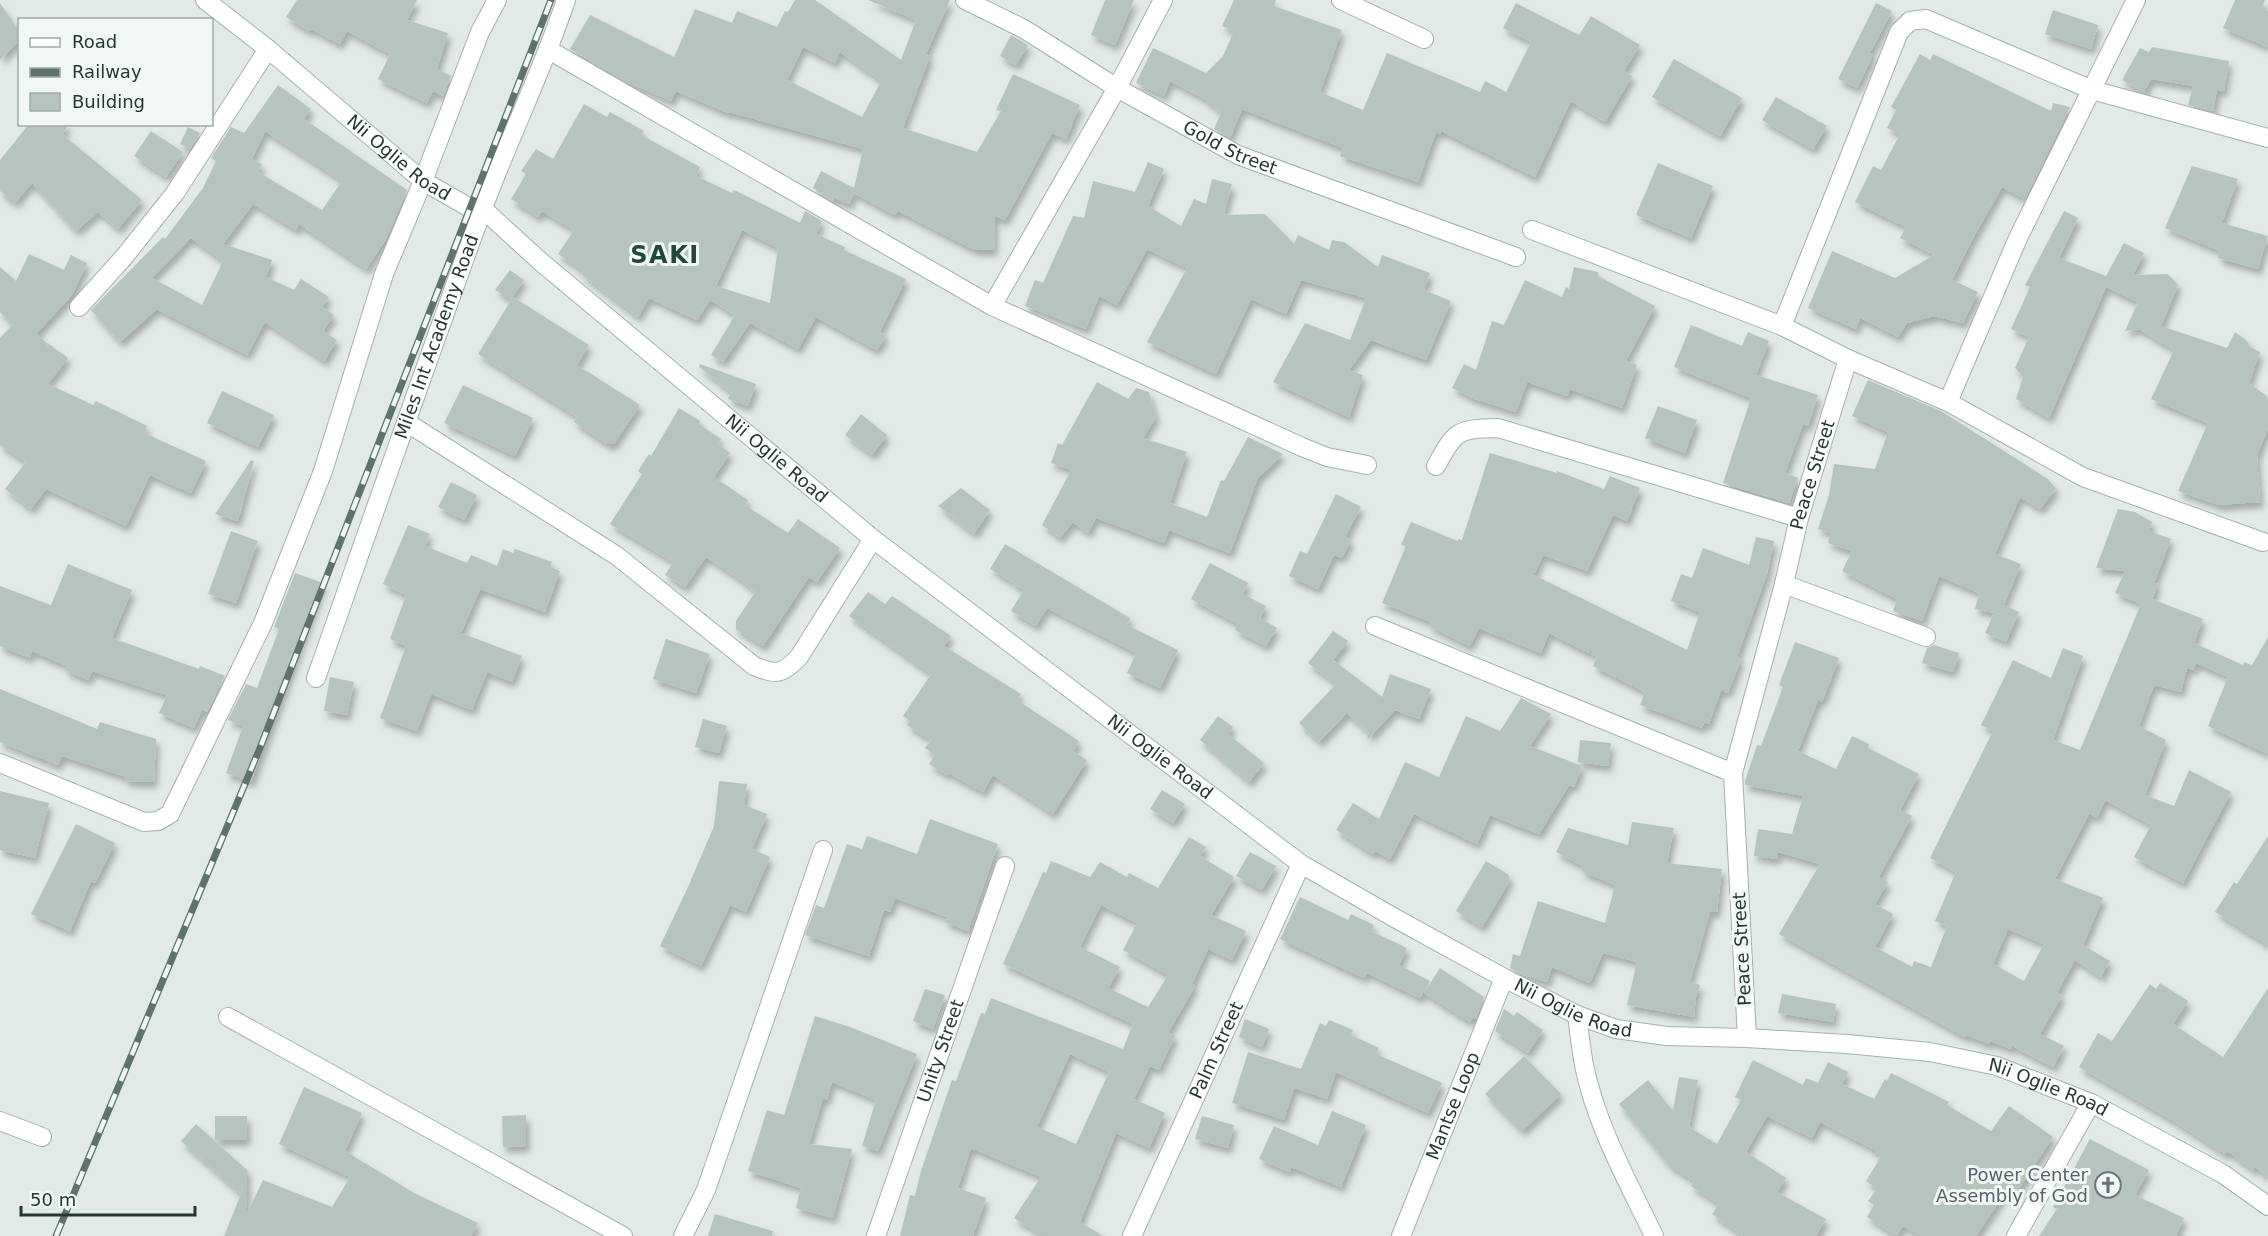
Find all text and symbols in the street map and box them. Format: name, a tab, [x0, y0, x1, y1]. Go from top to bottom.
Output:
legend	[18, 18, 213, 126]
text: Road	[72, 31, 117, 52]
text: Railway	[72, 61, 142, 82]
text: Building	[72, 91, 145, 112]
street label: Nii Oglie Road	[343, 110, 455, 205]
street label: Gold Street	[1180, 116, 1280, 178]
street label: Miles Int Academy Road	[390, 231, 483, 442]
district label: SAKI	[630, 241, 700, 269]
street label: Nii Oglie Road	[721, 409, 832, 507]
street label: Peace Street	[1786, 417, 1839, 532]
street label: Nii Oglie Road	[1103, 710, 1217, 803]
street label: Peace Street	[1728, 892, 1755, 1006]
street label: Nii Oglie Road	[1511, 974, 1634, 1041]
street label: Unity Street	[912, 996, 968, 1105]
street label: Palm Street	[1185, 998, 1247, 1102]
street label: Mantse Loop	[1421, 1049, 1483, 1163]
street label: Nii Oglie Road	[1987, 1054, 2112, 1120]
place label: Power Center Assembly of God	[1936, 1164, 2089, 1206]
church icon: Power Center Assembly of God	[2093, 1170, 2123, 1200]
scale bar	[21, 1179, 195, 1217]
text: 50 m	[30, 1189, 76, 1210]

